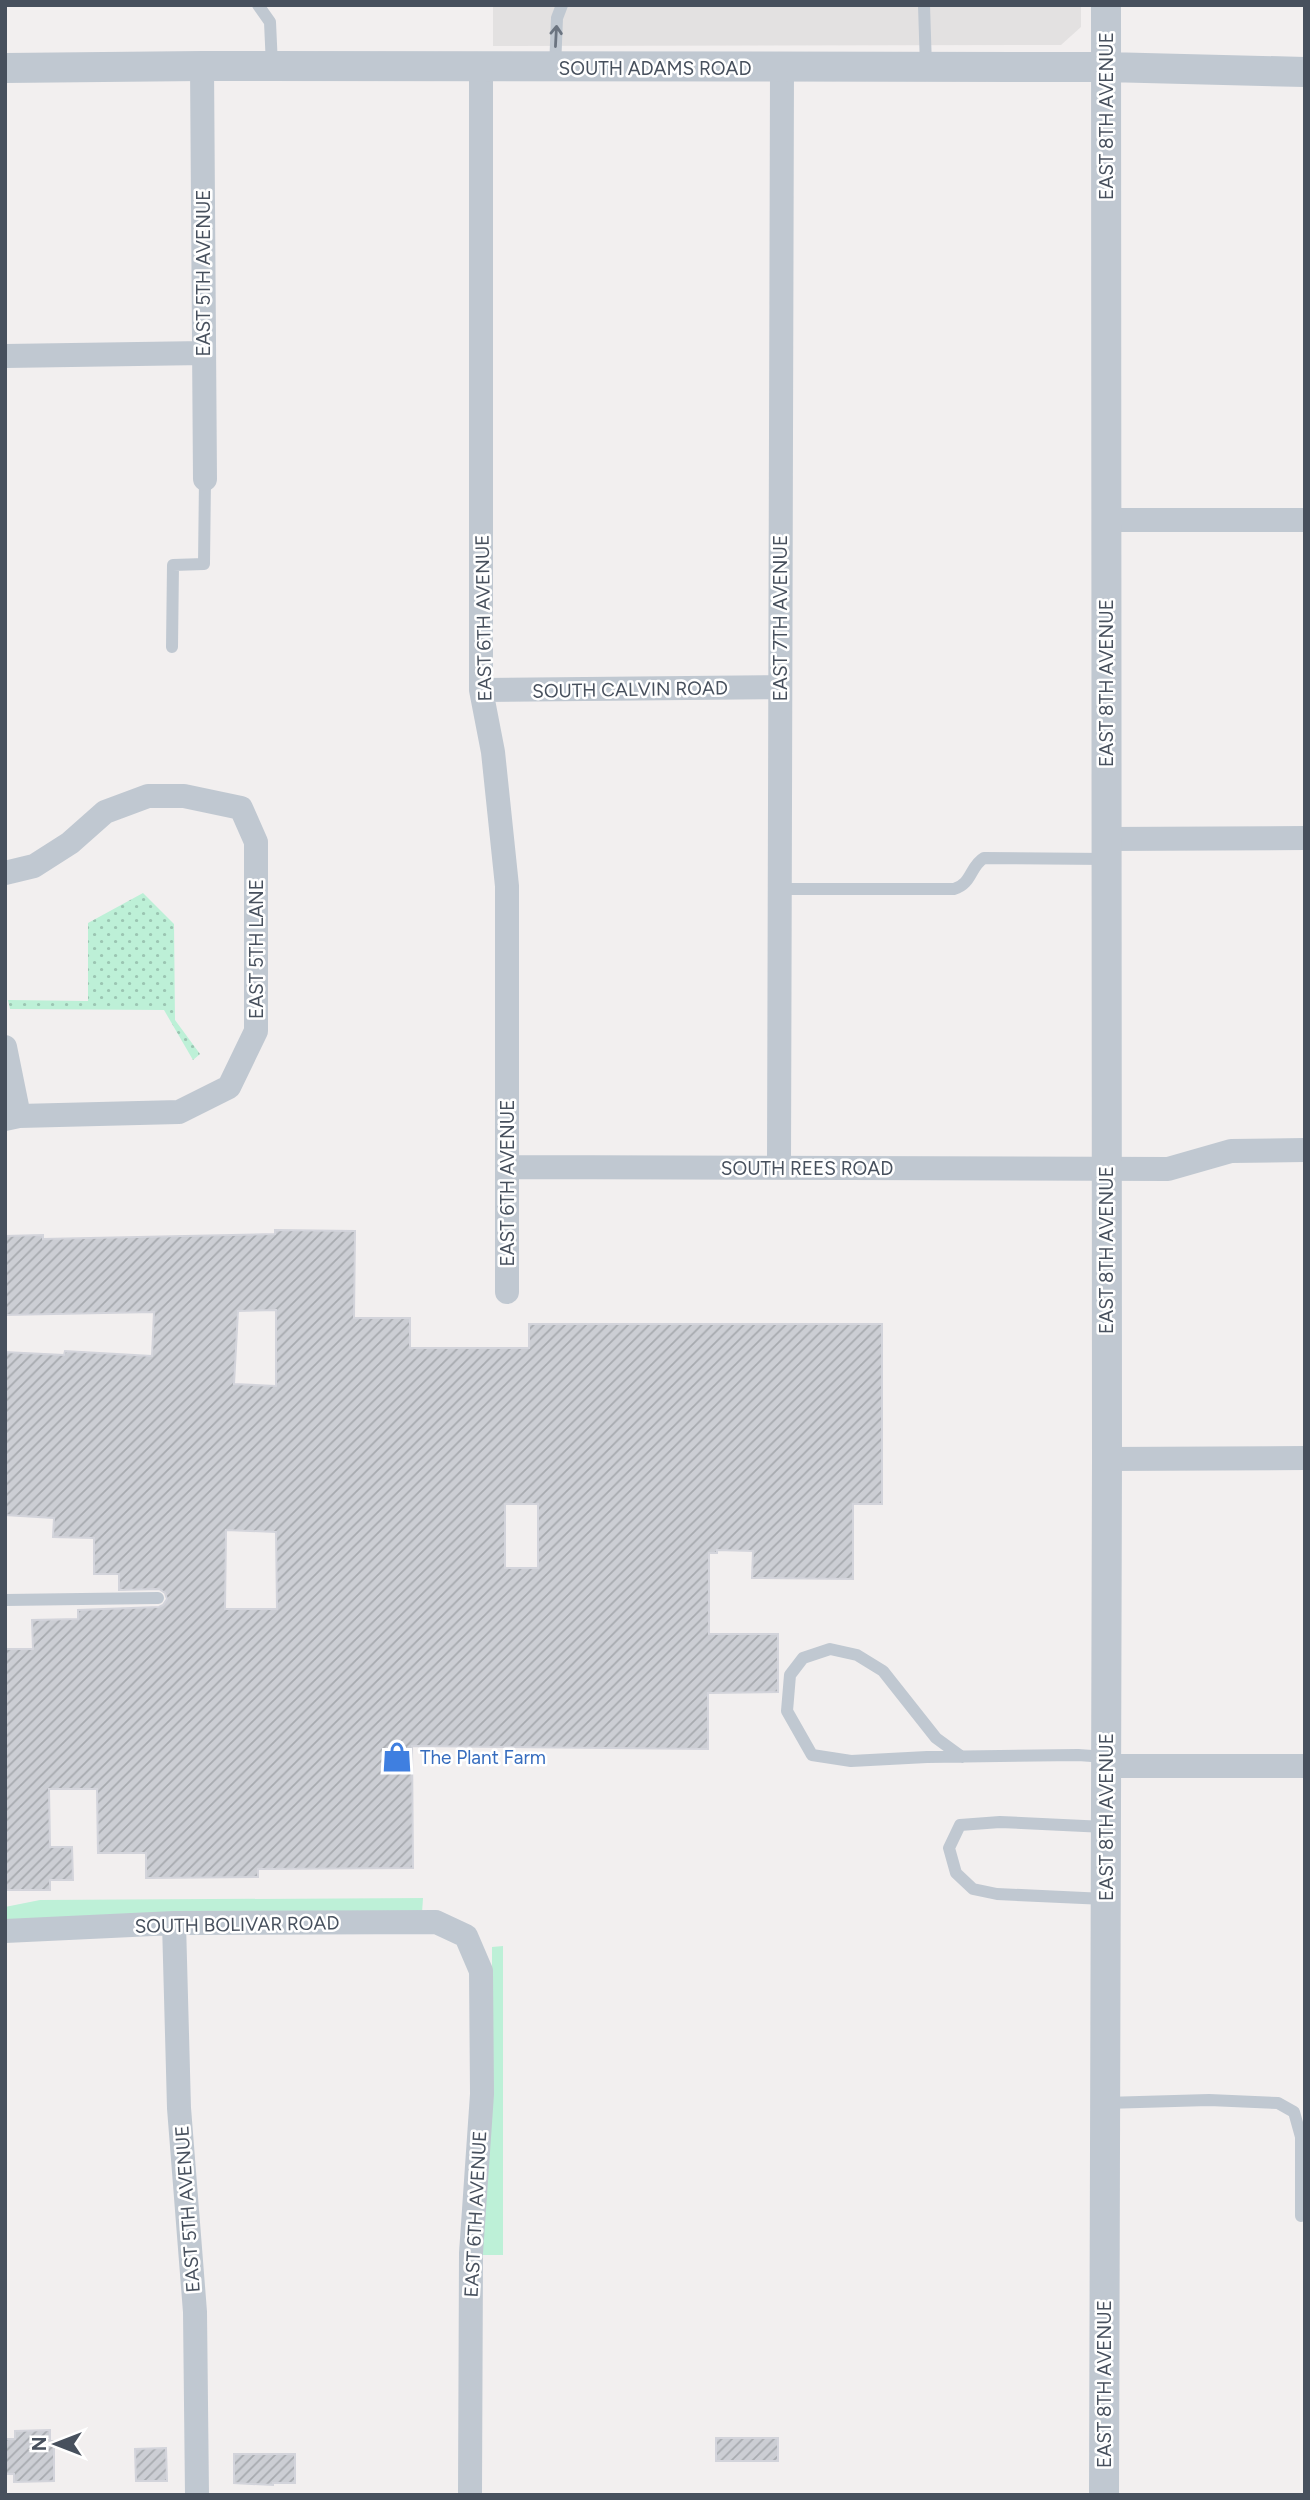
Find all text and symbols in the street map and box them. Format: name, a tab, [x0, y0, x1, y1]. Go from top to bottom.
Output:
one-way arrow	[550, 25, 563, 48]
street label: EAST 8TH AVENUE	[1095, 32, 1118, 200]
street label: SOUTH ADAMS ROAD	[559, 57, 751, 80]
street label: EAST 5TH AVENUE	[192, 189, 215, 357]
street label: EAST 6TH AVENUE	[471, 534, 496, 702]
street label: EAST 7TH AVENUE	[769, 535, 792, 701]
street label: EAST 8TH AVENUE	[1095, 599, 1118, 767]
street label: SOUTH CALVIN ROAD	[532, 676, 728, 703]
street label: EAST 5TH LANE	[245, 879, 268, 1019]
street label: EAST 6TH AVENUE	[496, 1099, 519, 1267]
street label: SOUTH REES ROAD	[721, 1157, 893, 1180]
street label: EAST 8TH AVENUE	[1095, 1166, 1118, 1334]
street label: EAST 8TH AVENUE	[1095, 1733, 1118, 1901]
shop icon: The Plant Farm	[380, 1740, 414, 1774]
place label: The Plant Farm	[420, 1746, 546, 1769]
street label: SOUTH BOLIVAR ROAD	[134, 1911, 340, 1938]
street label: EAST 5TH AVENUE	[170, 2125, 205, 2293]
street label: EAST 6TH AVENUE	[460, 2130, 491, 2298]
street label: EAST 8TH AVENUE	[1093, 2300, 1116, 2468]
north arrow	[21, 2409, 91, 2479]
text: N	[28, 2437, 51, 2451]

